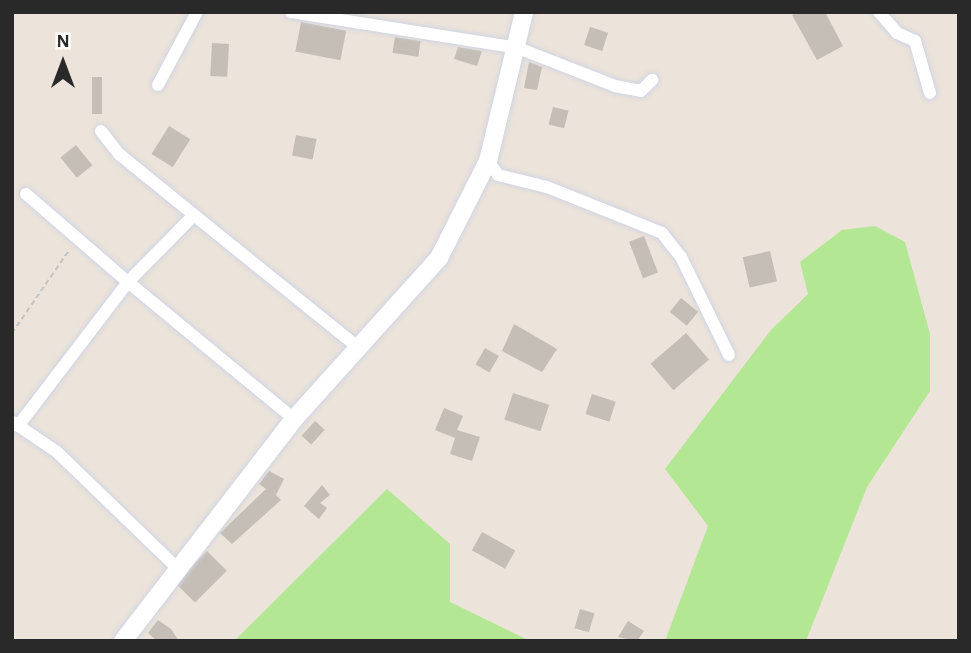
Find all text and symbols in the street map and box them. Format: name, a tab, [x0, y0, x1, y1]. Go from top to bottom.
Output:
north arrow	[28, 28, 98, 98]
text: N	[56, 32, 70, 51]

